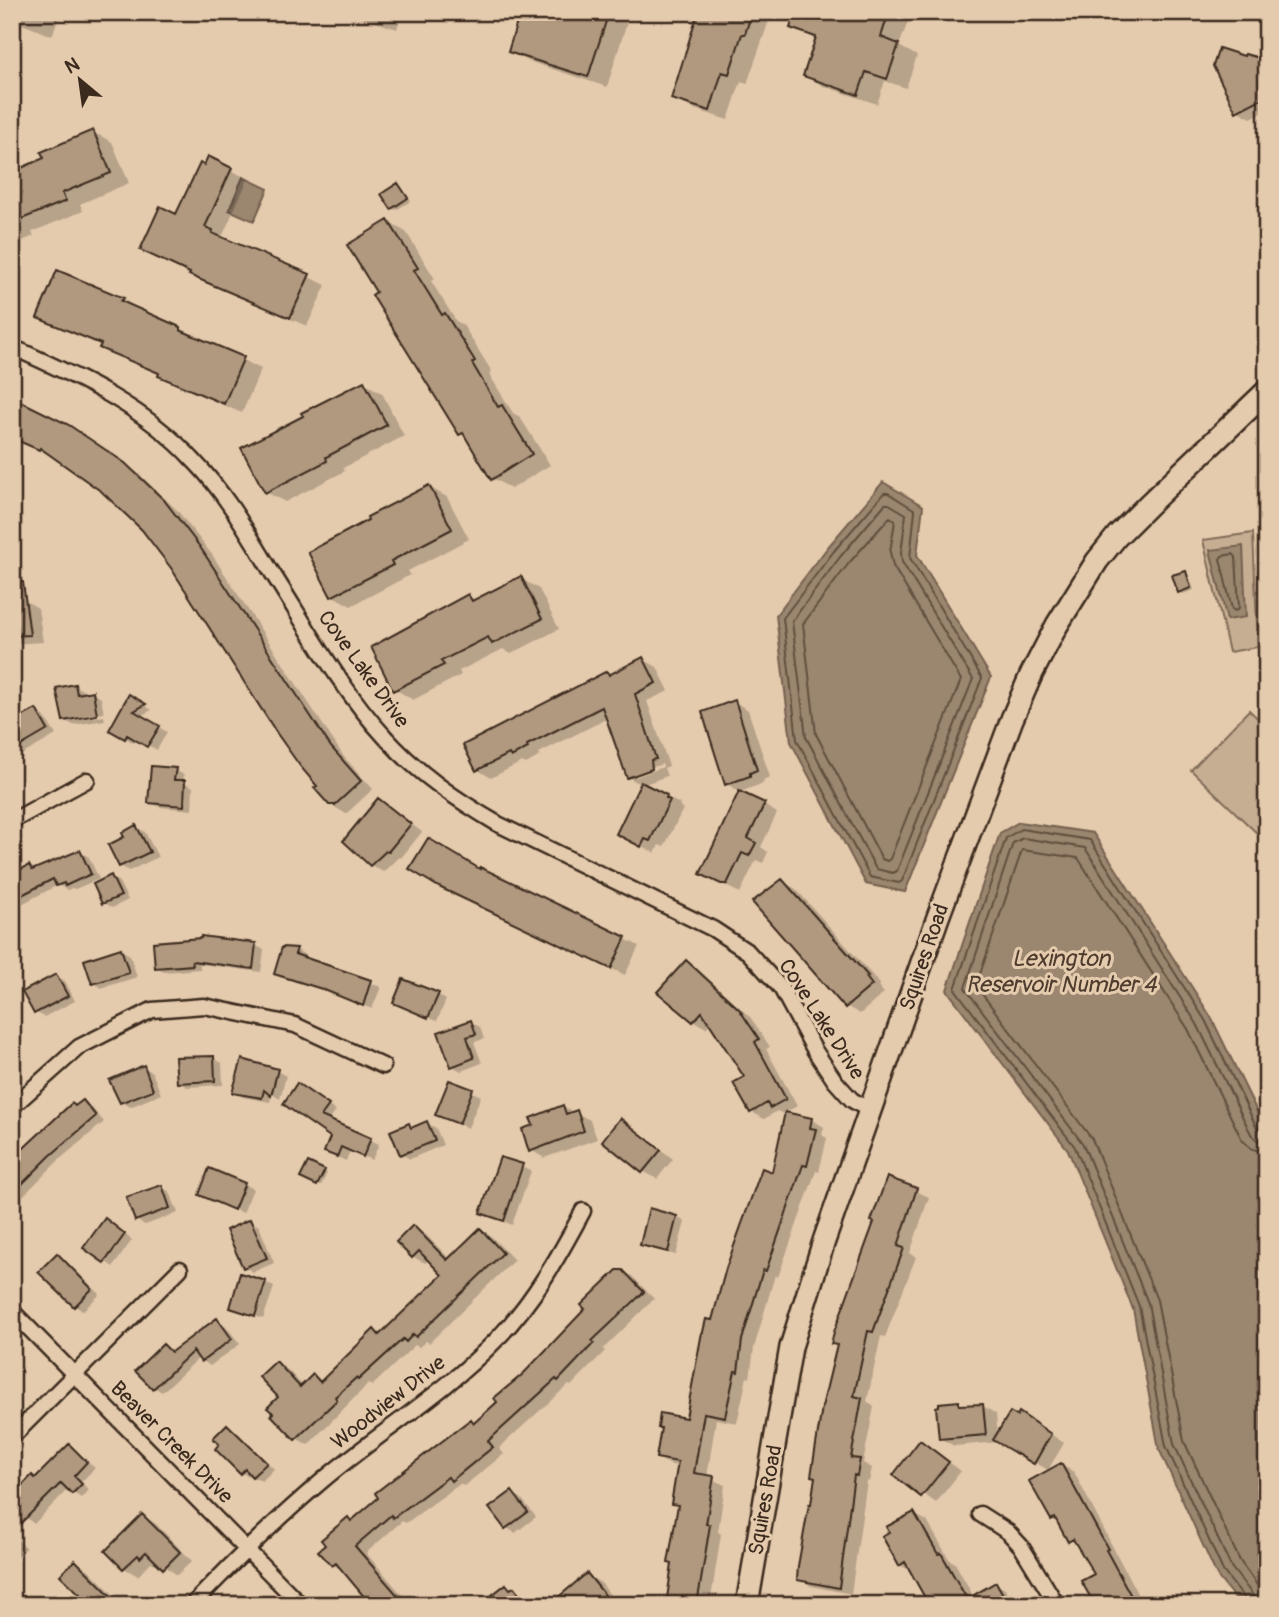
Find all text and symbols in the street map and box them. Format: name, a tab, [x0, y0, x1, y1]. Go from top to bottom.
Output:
north arrow	[46, 46, 116, 116]
text: N	[61, 52, 84, 80]
street label: Cove Lake Drive	[312, 605, 416, 734]
street label: Squires Road	[894, 900, 955, 1014]
water label: Lexington Reservoir Number 4	[966, 944, 1158, 999]
street label: Cove Lake Drive	[772, 954, 871, 1085]
street label: Woodview Drive	[326, 1349, 451, 1455]
street label: Beaver Creek Drive	[105, 1375, 239, 1510]
street label: Squires Road	[743, 1443, 788, 1557]

